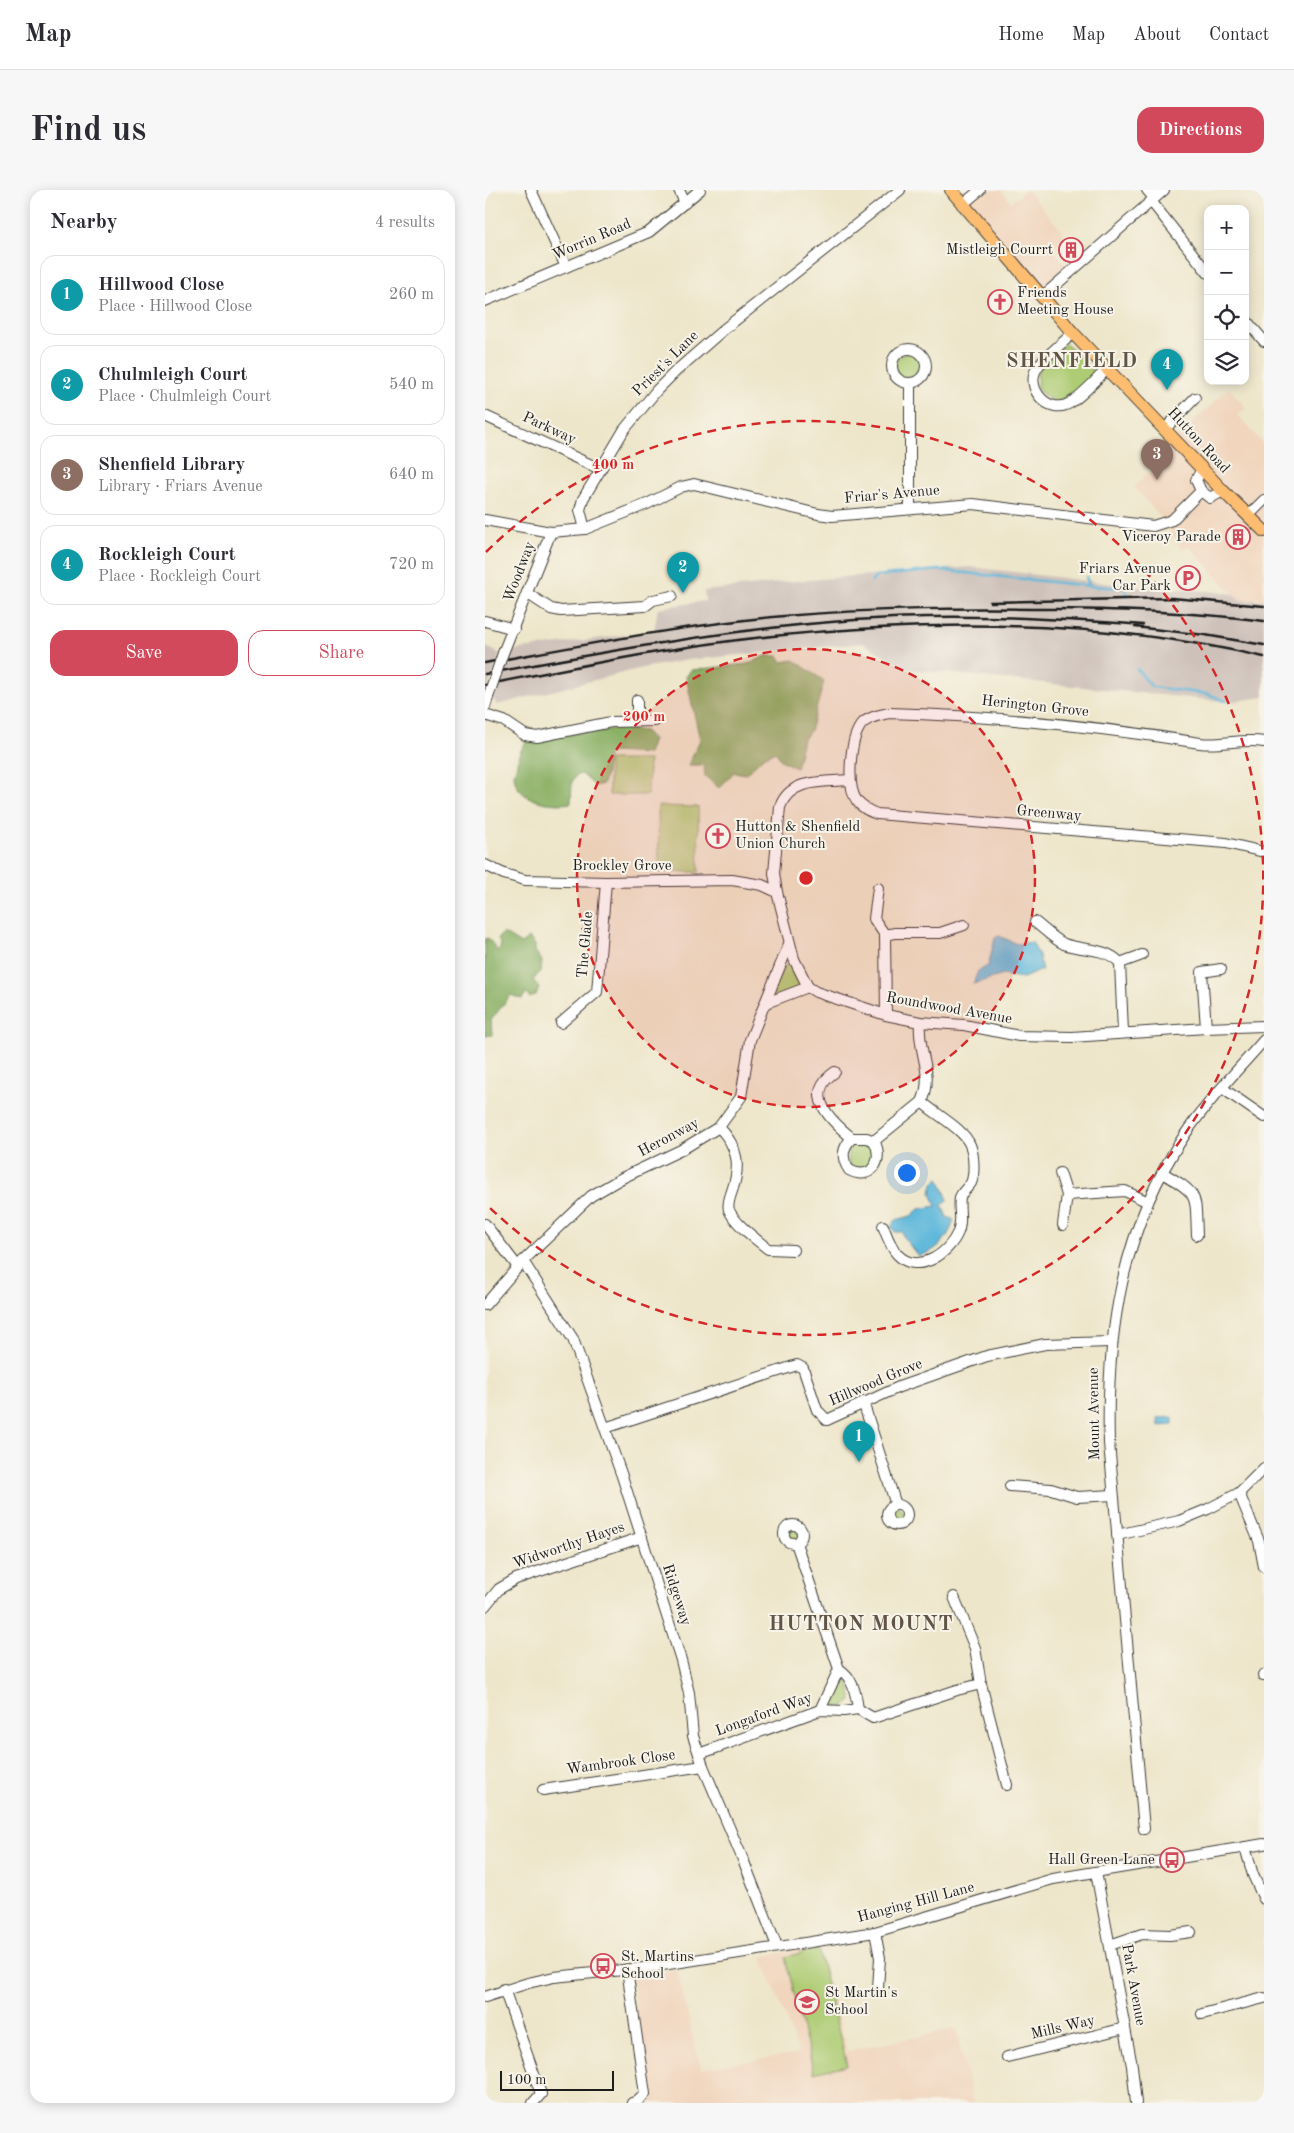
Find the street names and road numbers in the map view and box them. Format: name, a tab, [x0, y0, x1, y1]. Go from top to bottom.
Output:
street label: Worrin Road	[550, 217, 634, 263]
street label: Priest's Lane	[630, 328, 702, 400]
street label: Hutton Road	[1164, 405, 1232, 477]
street label: Parkway	[520, 410, 578, 448]
street label: Friar's Avenue	[844, 483, 940, 507]
street label: Woodway	[502, 540, 538, 604]
street label: Herington Grove	[981, 694, 1090, 720]
street label: Greenway	[1016, 804, 1082, 824]
street label: Brockley Grove	[572, 859, 672, 874]
street label: The Glade	[576, 911, 596, 979]
street label: Roundwood Avenue	[885, 991, 1013, 1027]
street label: Heronway	[636, 1116, 702, 1160]
street label: Hillwood Grove	[827, 1357, 925, 1409]
street label: Mount Avenue	[1087, 1367, 1103, 1461]
street label: Widworthy Hayes	[511, 1520, 627, 1572]
street label: Ridgeway	[659, 1562, 693, 1628]
street label: Longaford Way	[714, 1691, 814, 1739]
street label: Wambrook Close	[566, 1748, 677, 1778]
street label: Hanging Hill Lane	[856, 1880, 976, 1926]
street label: Park Avenue	[1118, 1943, 1148, 2027]
street label: Mills Way	[1029, 2013, 1097, 2043]

